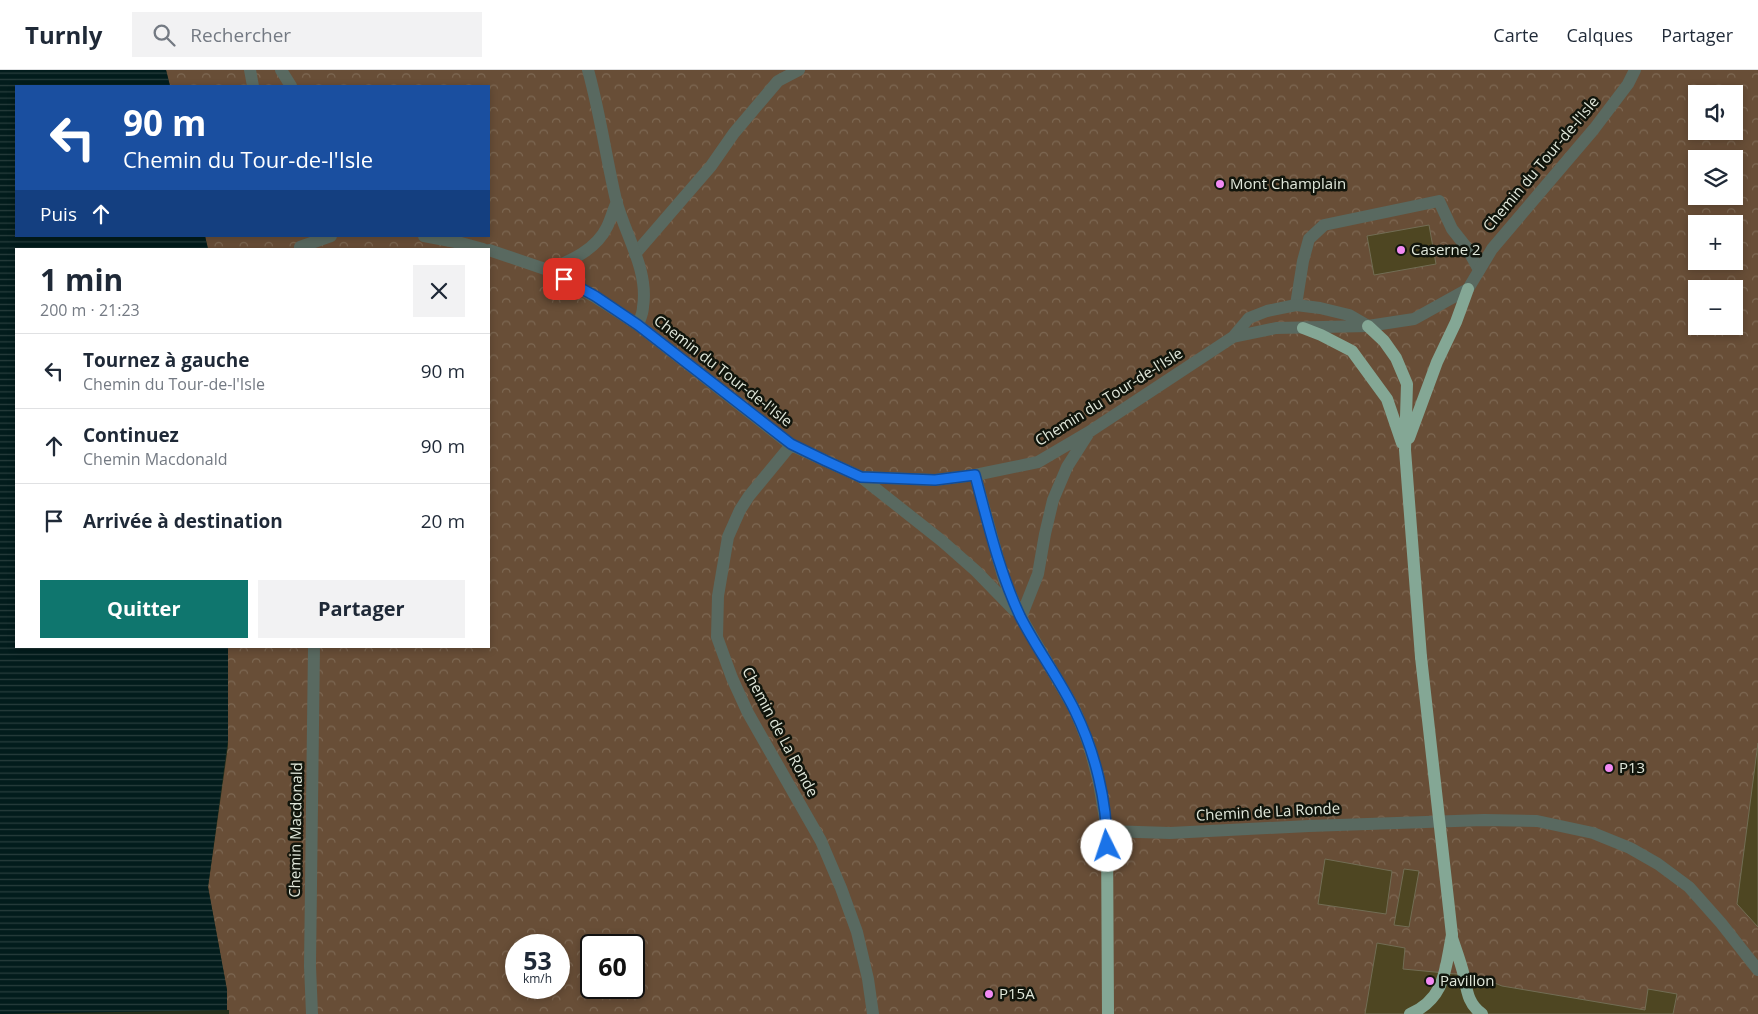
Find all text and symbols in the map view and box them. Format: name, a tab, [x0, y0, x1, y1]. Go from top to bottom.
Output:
search box	[132, 12, 482, 57]
text: Turnly	[25, 18, 102, 51]
icon: search	[150, 21, 178, 49]
text: Rechercher	[190, 22, 291, 48]
text: Carte	[1493, 23, 1539, 47]
text: Calques	[1567, 23, 1633, 47]
text: Partager	[1661, 23, 1733, 47]
map controls	[1688, 85, 1743, 335]
button: sound	[1688, 85, 1743, 140]
street label: Chemin du Tour-de-l'Isle	[1478, 92, 1603, 235]
text: 90 m	[123, 99, 206, 146]
icon: left	[40, 105, 105, 170]
text: Chemin du Tour-de-l'Isle	[123, 144, 373, 174]
button: layers	[1688, 150, 1743, 205]
place label: Mont Champlain	[1230, 173, 1346, 193]
marker: Mont Champlain	[1214, 178, 1226, 190]
icon: ahead	[87, 200, 115, 228]
text: Puis	[40, 201, 77, 227]
button: +	[1688, 215, 1743, 270]
place label: Caserne 2	[1411, 239, 1481, 259]
marker: Caserne 2	[1395, 244, 1407, 256]
pin	[543, 258, 585, 300]
text: 1 min	[40, 259, 123, 300]
button: close	[413, 265, 465, 317]
icon: arrive	[550, 265, 578, 293]
button: −	[1688, 280, 1743, 335]
text: 200 m · 21:23	[40, 299, 140, 321]
street label: Chemin du Tour-de-l'Isle	[650, 310, 797, 431]
street label: Chemin du Tour-de-l'Isle	[1031, 342, 1186, 450]
text: Tournez à gauche	[83, 347, 249, 373]
icon: left	[40, 357, 68, 385]
text: 90 m	[421, 358, 465, 384]
text: Chemin du Tour-de-l'Isle	[83, 373, 265, 395]
text: Continuez	[83, 422, 179, 448]
icon: ahead	[40, 432, 68, 460]
text: 90 m	[421, 433, 465, 459]
text: Chemin Macdonald	[83, 448, 228, 470]
icon: arrive	[40, 507, 68, 535]
text: Arrivée à destination	[83, 508, 283, 534]
text: 20 m	[421, 508, 465, 534]
button: Quitter	[40, 580, 248, 638]
button: Partager	[258, 580, 465, 638]
street label: Chemin de La Ronde	[738, 663, 824, 800]
place label: P13	[1619, 757, 1645, 777]
street label: Chemin Macdonald	[284, 762, 306, 898]
marker: P13	[1603, 762, 1615, 774]
street label: Chemin de La Ronde	[1195, 797, 1341, 825]
position arrow	[1080, 819, 1132, 871]
speed limit sign: 60	[580, 934, 645, 999]
text: 53	[523, 943, 552, 977]
text: km/h	[523, 970, 552, 987]
place label: Pavillon	[1440, 970, 1494, 990]
marker: Pavillon	[1424, 975, 1436, 987]
place label: P15A	[999, 983, 1035, 1003]
marker: P15A	[983, 988, 995, 1000]

